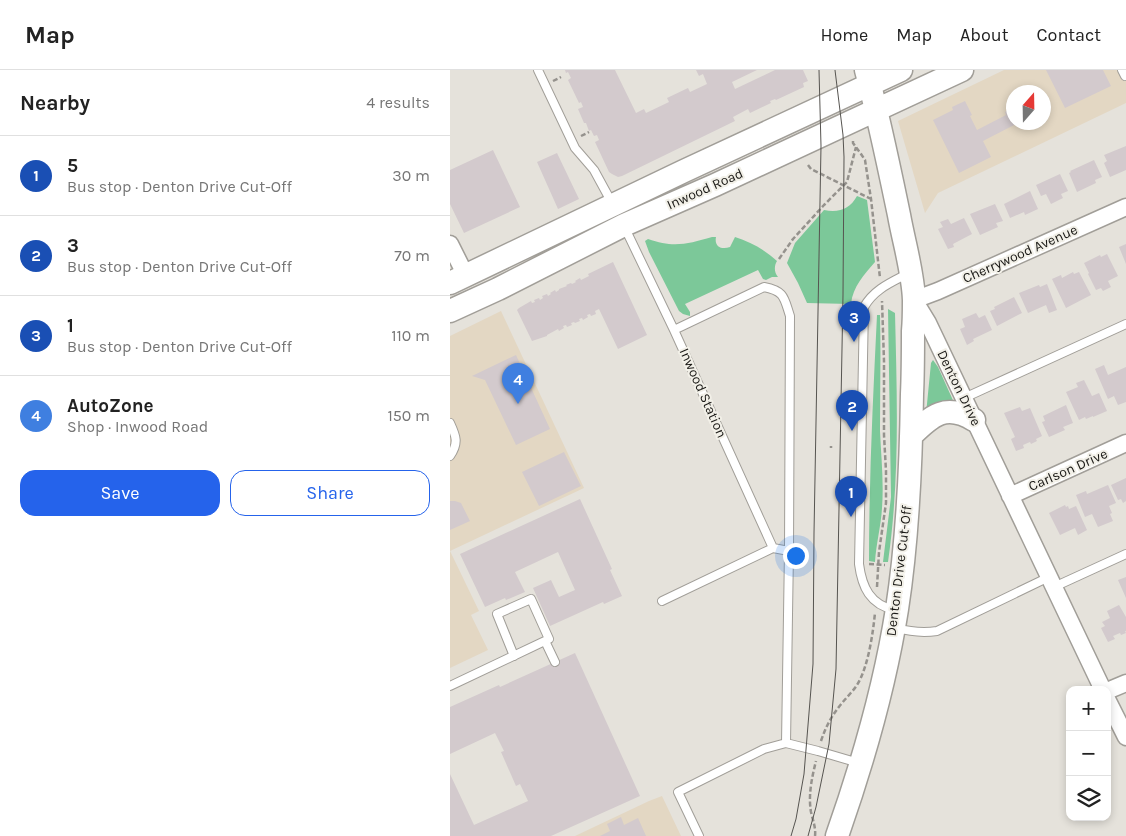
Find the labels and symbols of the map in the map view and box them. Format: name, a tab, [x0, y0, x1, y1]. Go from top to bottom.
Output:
north arrow	[1006, 85, 1051, 130]
street label: Inwood Road	[664, 165, 746, 213]
street label: Cherrywood Avenue	[960, 221, 1080, 287]
pin: 3	[838, 301, 870, 342]
street label: Inwood Station	[676, 346, 730, 440]
street label: Denton Drive	[933, 347, 985, 429]
pin: 4	[502, 363, 534, 404]
pin: 2	[836, 390, 868, 431]
street label: Carlson Drive	[1026, 445, 1110, 495]
pin: 1	[835, 476, 867, 517]
street label: Denton Drive Cut-Off	[883, 505, 915, 637]
your location	[783, 543, 809, 569]

